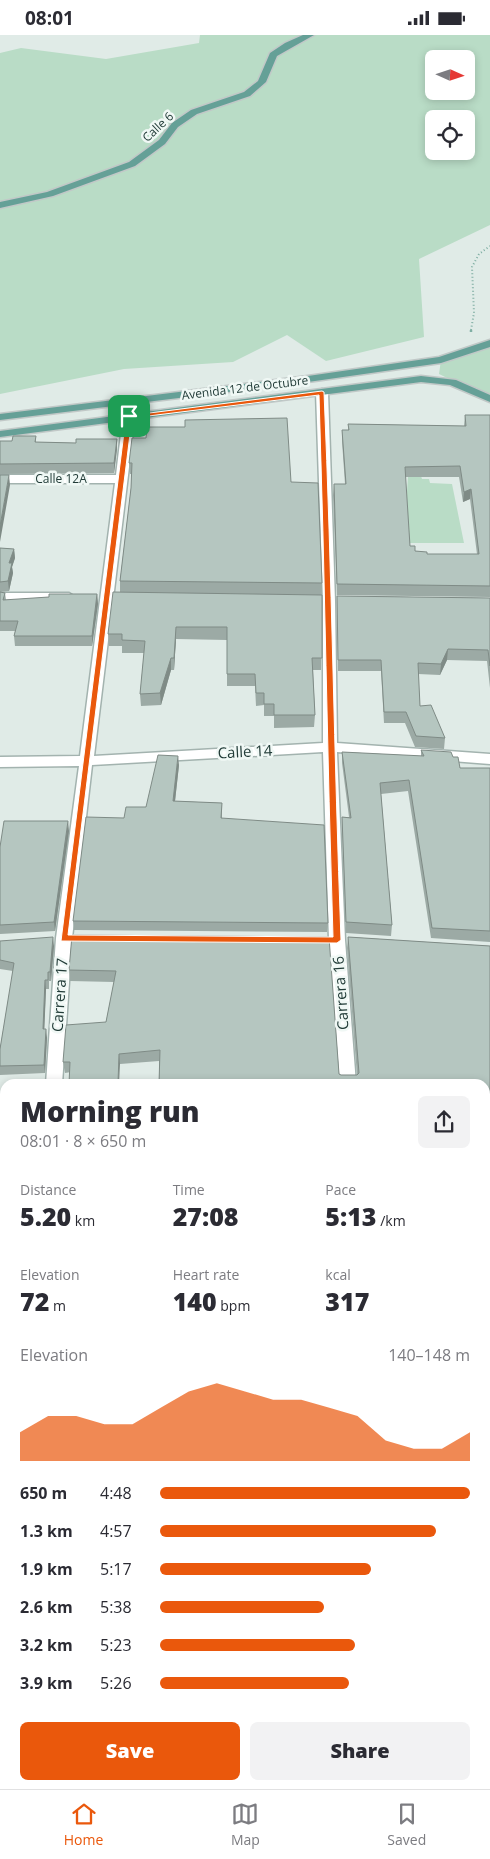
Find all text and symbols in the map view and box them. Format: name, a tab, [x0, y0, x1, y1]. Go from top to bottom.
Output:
text: 08:01	[25, 5, 74, 31]
north arrow	[425, 50, 475, 100]
map controls	[425, 50, 475, 160]
street label: Calle 6	[138, 108, 177, 145]
button: locate	[425, 110, 475, 160]
street label: Avenida 12 de Octubre	[181, 371, 310, 404]
pin	[108, 395, 150, 437]
icon: arrive	[115, 402, 143, 430]
street label: Calle 12A	[35, 470, 87, 487]
street label: Calle 14	[217, 740, 273, 762]
street label: Carrera 16	[327, 955, 353, 1031]
street label: Carrera 17	[46, 957, 72, 1033]
text: Morning run	[20, 1092, 200, 1130]
button: share	[418, 1096, 470, 1148]
text: 08:01 · 8 × 650 m	[20, 1130, 146, 1152]
text: Distance	[20, 1180, 76, 1199]
text: Time	[173, 1180, 205, 1199]
text: Pace	[325, 1180, 356, 1199]
text: 5.20	[20, 1199, 71, 1233]
text: 27:08	[173, 1199, 238, 1233]
text: 5:13	[325, 1199, 377, 1233]
text: km	[71, 1211, 95, 1230]
text: /km	[377, 1211, 406, 1230]
text: Elevation	[20, 1265, 79, 1284]
text: Heart rate	[173, 1265, 239, 1284]
text: kcal	[325, 1265, 351, 1284]
text: 72	[20, 1284, 49, 1318]
text: 140	[173, 1284, 217, 1318]
text: 317	[325, 1284, 369, 1318]
text: m	[49, 1296, 66, 1315]
text: bpm	[217, 1296, 250, 1315]
text: Elevation	[20, 1344, 88, 1366]
text: 140–148 m	[388, 1344, 470, 1366]
text: 650 m	[20, 1482, 67, 1504]
text: 4:48	[100, 1482, 132, 1504]
text: 1.3 km	[20, 1520, 73, 1542]
text: 4:57	[100, 1520, 132, 1542]
text: 1.9 km	[20, 1558, 73, 1580]
text: 5:17	[100, 1558, 132, 1580]
text: 2.6 km	[20, 1596, 73, 1618]
text: 5:38	[100, 1596, 132, 1618]
text: 3.2 km	[20, 1634, 73, 1656]
text: 5:23	[100, 1634, 132, 1656]
text: 3.9 km	[20, 1672, 73, 1694]
text: 5:26	[100, 1672, 132, 1694]
button: Save	[20, 1722, 240, 1780]
button: Share	[250, 1722, 470, 1780]
tab: Home	[64, 1800, 103, 1849]
tab: Map	[231, 1800, 260, 1849]
tab: Saved	[387, 1800, 426, 1849]

